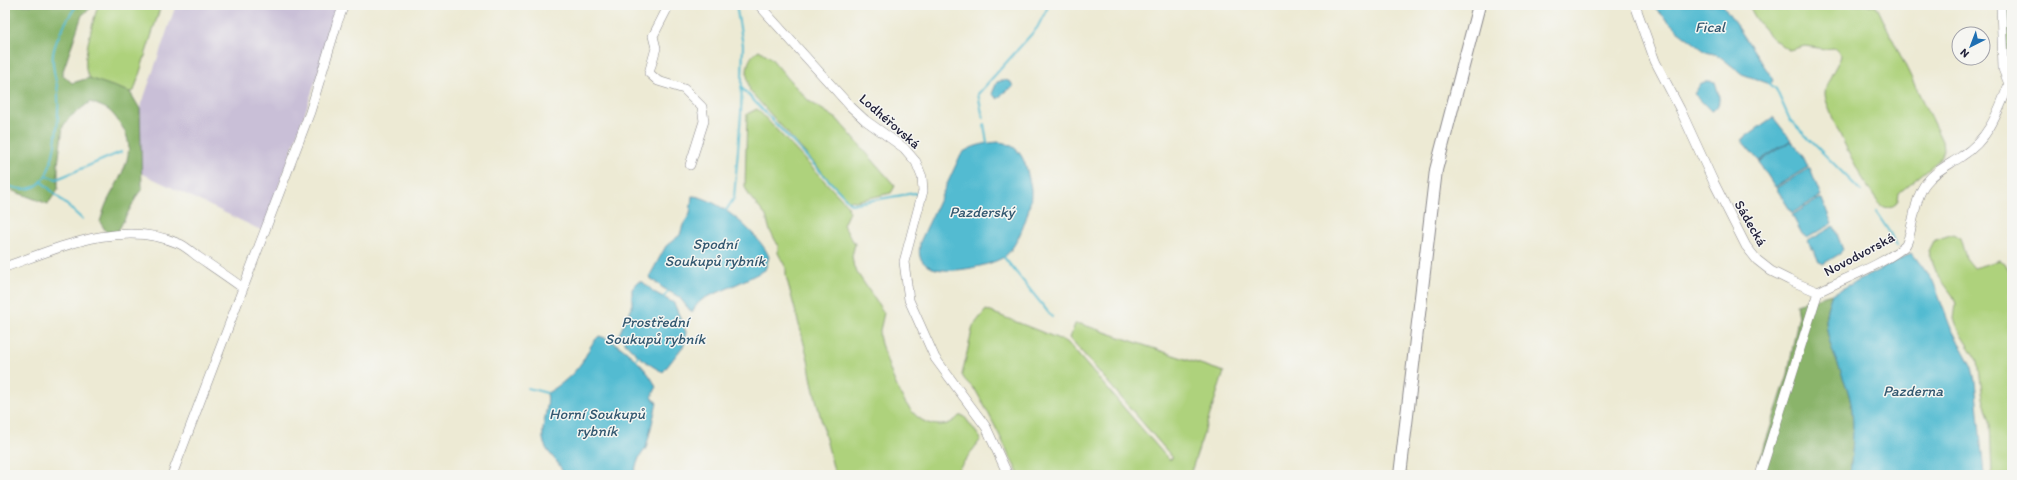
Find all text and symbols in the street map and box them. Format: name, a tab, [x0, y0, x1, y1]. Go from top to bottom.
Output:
water label: Fical	[1695, 18, 1727, 36]
north arrow	[1951, 26, 1991, 66]
text: N	[1958, 46, 1972, 60]
street label: Lodhéřovská	[856, 90, 924, 153]
street label: Sádecká	[1731, 197, 1771, 250]
water label: Pazderský	[949, 203, 1017, 221]
street label: Novodvorská	[1821, 228, 1898, 280]
water label: Spodní Soukupů rybník	[665, 235, 766, 270]
water label: Prostřední Soukupů rybník	[605, 313, 706, 348]
water label: Pazderna	[1883, 382, 1943, 400]
water label: Horní Soukupů rybník	[549, 405, 646, 440]

